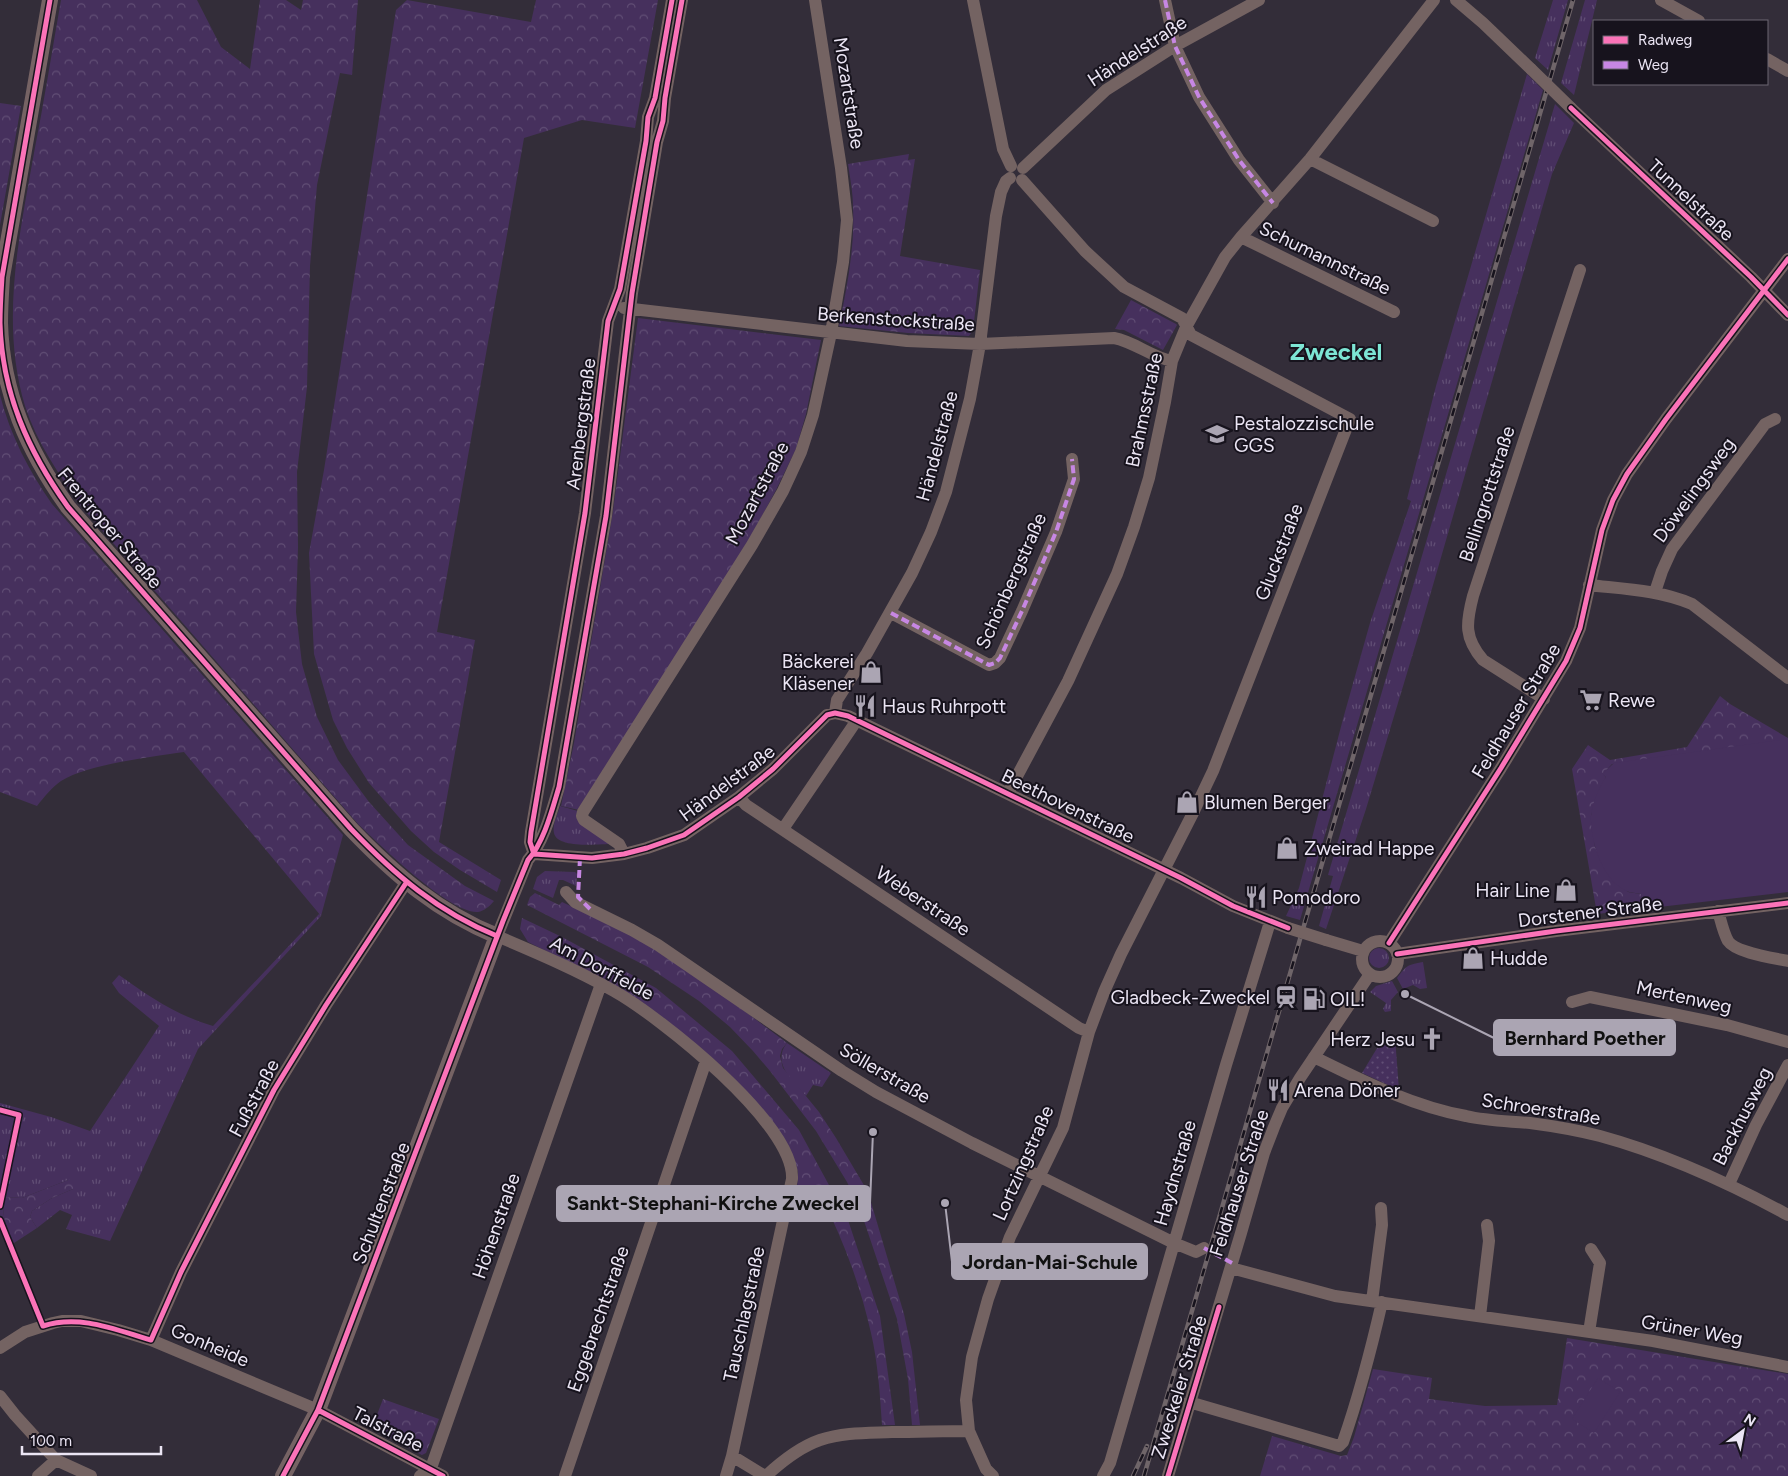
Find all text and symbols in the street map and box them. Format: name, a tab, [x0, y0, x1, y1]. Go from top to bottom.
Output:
street label: Händelstraße	[1083, 10, 1191, 92]
legend	[1593, 20, 1768, 85]
text: Radweg	[1638, 31, 1692, 49]
street label: Mozartstraße	[829, 35, 869, 151]
text: Weg	[1638, 56, 1669, 74]
street label: Tunnelstraße	[1643, 154, 1739, 246]
street label: Schumannstraße	[1255, 216, 1395, 300]
street label: Berkenstockstraße	[816, 302, 976, 336]
district label: Zweckel	[1290, 337, 1382, 366]
street label: Brahmsstraße	[1121, 351, 1167, 469]
street label: Arenbergstraße	[562, 357, 600, 491]
street label: Händelstraße	[911, 388, 963, 504]
place label: Pestalozzischule GGS	[1234, 412, 1374, 457]
school or university icon: Pestalozzischule GGS	[1204, 421, 1230, 447]
street label: Bellingrottstraße	[1454, 423, 1520, 565]
street label: Döwelingsweg	[1648, 433, 1740, 547]
street label: Mozartstraße	[720, 438, 794, 548]
street label: Frentroper Straße	[53, 463, 167, 593]
street label: Gluckstraße	[1250, 500, 1308, 604]
street label: Schönbergstraße	[971, 509, 1051, 653]
street label: Feldhauser Straße	[1467, 639, 1565, 783]
place label: Bäckerei Kläsener	[782, 650, 855, 695]
shop icon: Bäckerei Kläsener	[858, 659, 884, 685]
supermarket icon: Rewe	[1578, 687, 1604, 713]
place label: Rewe	[1608, 689, 1655, 712]
restaurant icon: Haus Ruhrpott	[852, 693, 878, 719]
place label: Haus Ruhrpott	[882, 695, 1006, 718]
street label: Händelstraße	[675, 740, 779, 826]
street label: Beethovenstraße	[998, 764, 1138, 848]
shop icon: Blumen Berger	[1174, 789, 1200, 815]
place label: Blumen Berger	[1204, 791, 1329, 814]
shop icon: Zweirad Happe	[1274, 835, 1300, 861]
place label: Zweirad Happe	[1304, 837, 1434, 860]
street label: Weberstraße	[871, 861, 975, 941]
shop icon: Hair Line	[1553, 877, 1579, 903]
place label: Hair Line	[1475, 879, 1550, 902]
restaurant icon: Pomodoro	[1243, 884, 1269, 910]
place label: Pomodoro	[1272, 886, 1361, 909]
street label: Dorstener Straße	[1517, 892, 1663, 932]
street label: Am Dorffelde	[546, 931, 658, 1005]
shop icon: Hudde	[1460, 945, 1486, 971]
place label: Hudde	[1490, 947, 1548, 970]
street label: Mertenweg	[1634, 976, 1734, 1018]
station icon: Gladbeck-Zweckel	[1273, 984, 1299, 1010]
place label: Gladbeck-Zweckel	[1111, 986, 1270, 1009]
fuel station icon: OIL!	[1301, 986, 1327, 1012]
place label: OIL!	[1330, 988, 1365, 1011]
callout: Bernhard Poether	[1494, 1020, 1675, 1055]
church icon: Herz Jesu	[1419, 1026, 1445, 1052]
text: Bernhard Poether	[1504, 1026, 1666, 1050]
place label: Herz Jesu	[1330, 1028, 1415, 1051]
street label: Söllerstraße	[835, 1038, 935, 1108]
street label: Fußstraße	[224, 1055, 284, 1141]
street label: Backhusweg	[1707, 1063, 1777, 1169]
restaurant icon: Arena Döner	[1265, 1077, 1291, 1103]
place label: Arena Döner	[1294, 1079, 1401, 1102]
street label: Schroerstraße	[1480, 1088, 1602, 1130]
street label: Lortzingstraße	[987, 1102, 1059, 1224]
street label: Feldhauser Straße	[1204, 1107, 1274, 1259]
street label: Haydnstraße	[1149, 1118, 1201, 1228]
street label: Schultenstraße	[347, 1139, 415, 1267]
street label: Höhenstraße	[467, 1170, 525, 1282]
callout: Sankt-Stephani-Kirche Zweckel	[557, 1186, 870, 1221]
text: Sankt-Stephani-Kirche Zweckel	[567, 1191, 859, 1215]
street label: Eggebrechtstraße	[562, 1243, 634, 1395]
street label: Tauschlagstraße	[718, 1244, 770, 1384]
callout: Jordan-Mai-Schule	[952, 1244, 1147, 1279]
text: Jordan-Mai-Schule	[962, 1250, 1138, 1274]
street label: Grüner Weg	[1640, 1310, 1744, 1350]
street label: Zweckeler Straße	[1146, 1313, 1212, 1461]
street label: Gonheide	[167, 1318, 253, 1372]
street label: Talstraße	[349, 1401, 427, 1457]
north arrow	[1718, 1406, 1768, 1456]
text: N	[1741, 1410, 1759, 1430]
scale bar	[22, 1424, 161, 1456]
text: 100 m	[30, 1432, 72, 1450]

